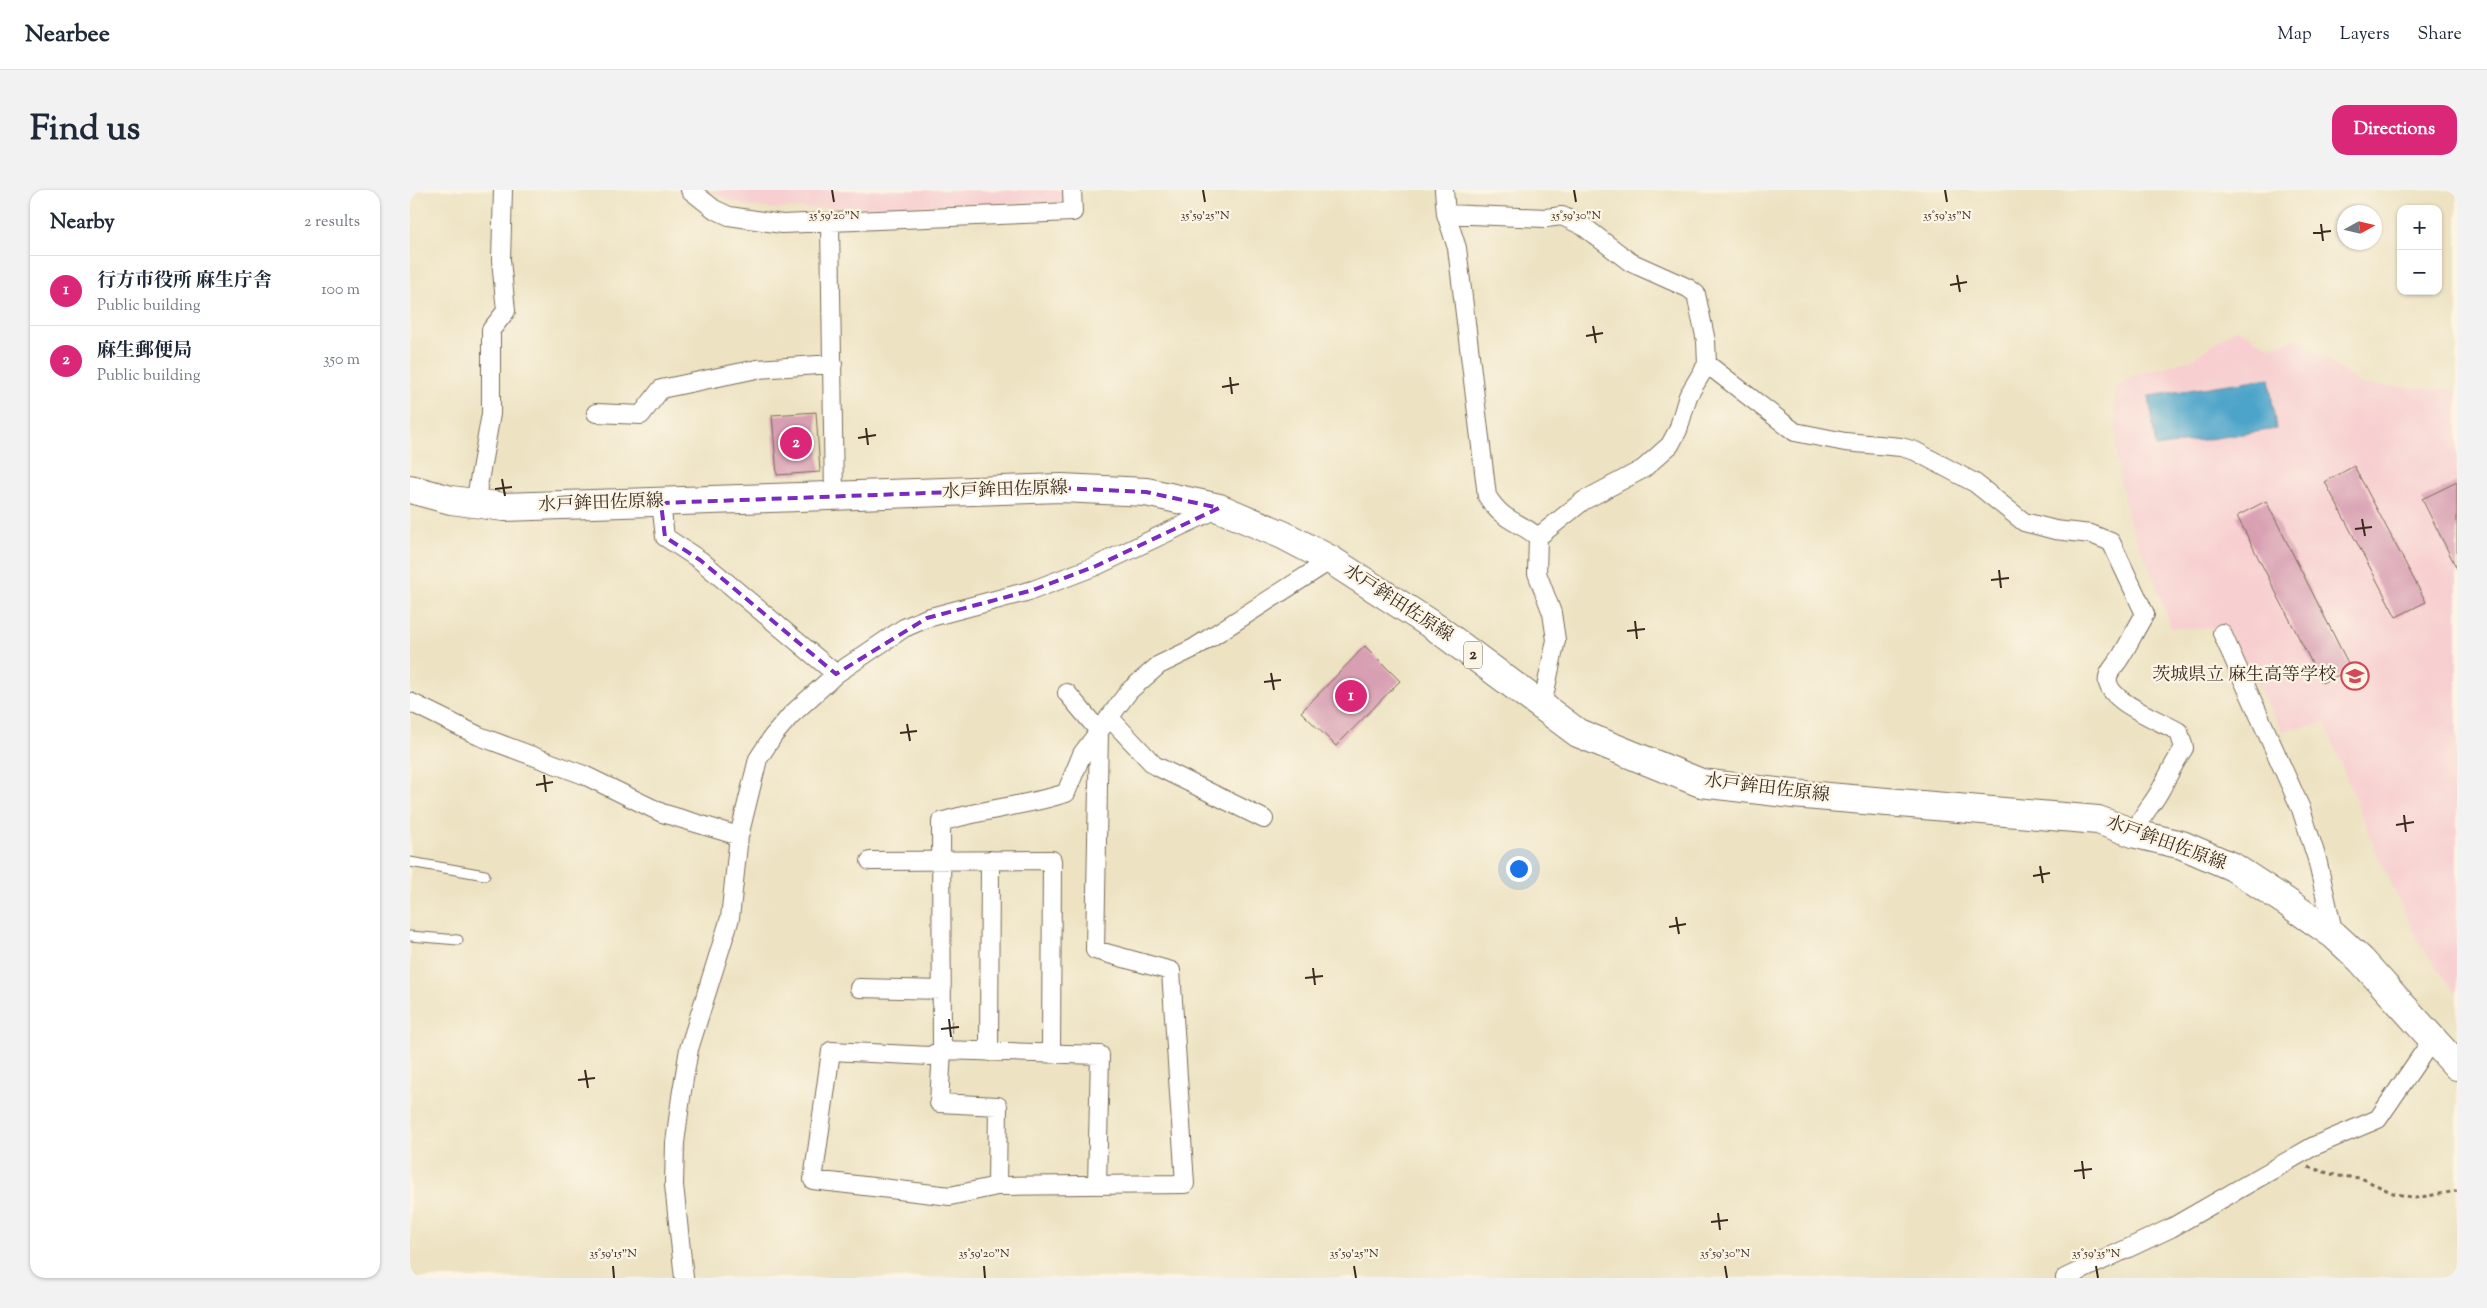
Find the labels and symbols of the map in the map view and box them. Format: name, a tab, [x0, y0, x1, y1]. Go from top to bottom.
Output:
north arrow	[2337, 205, 2382, 250]
text: 35°59'20"N	[808, 207, 860, 225]
text: 35°59'25"N	[1180, 207, 1230, 225]
text: 35°59'30"N	[1551, 207, 1602, 225]
text: 35°59'35"N	[1923, 207, 1972, 225]
pin: 2	[780, 424, 812, 462]
street label: 水戸鉾田佐原線	[942, 476, 1068, 506]
street label: 水戸鉾田佐原線	[538, 489, 664, 519]
street label: 水戸鉾田佐原線	[1338, 559, 1458, 649]
road number: 2	[1464, 642, 1482, 668]
school or university icon: 茨城県立 麻生高等学校	[2340, 661, 2370, 691]
place label: 茨城県立 麻生高等学校	[2152, 663, 2336, 689]
pin: 1	[1335, 677, 1367, 715]
street label: 水戸鉾田佐原線	[1703, 768, 1831, 810]
street label: 水戸鉾田佐原線	[2102, 810, 2230, 878]
your location	[1506, 856, 1532, 882]
text: 35°59'15"N	[589, 1245, 637, 1263]
text: 35°59'20"N	[958, 1245, 1010, 1263]
text: 35°59'25"N	[1329, 1245, 1379, 1263]
text: 35°59'30"N	[1700, 1245, 1751, 1263]
text: 35°59'35"N	[2072, 1245, 2121, 1263]

